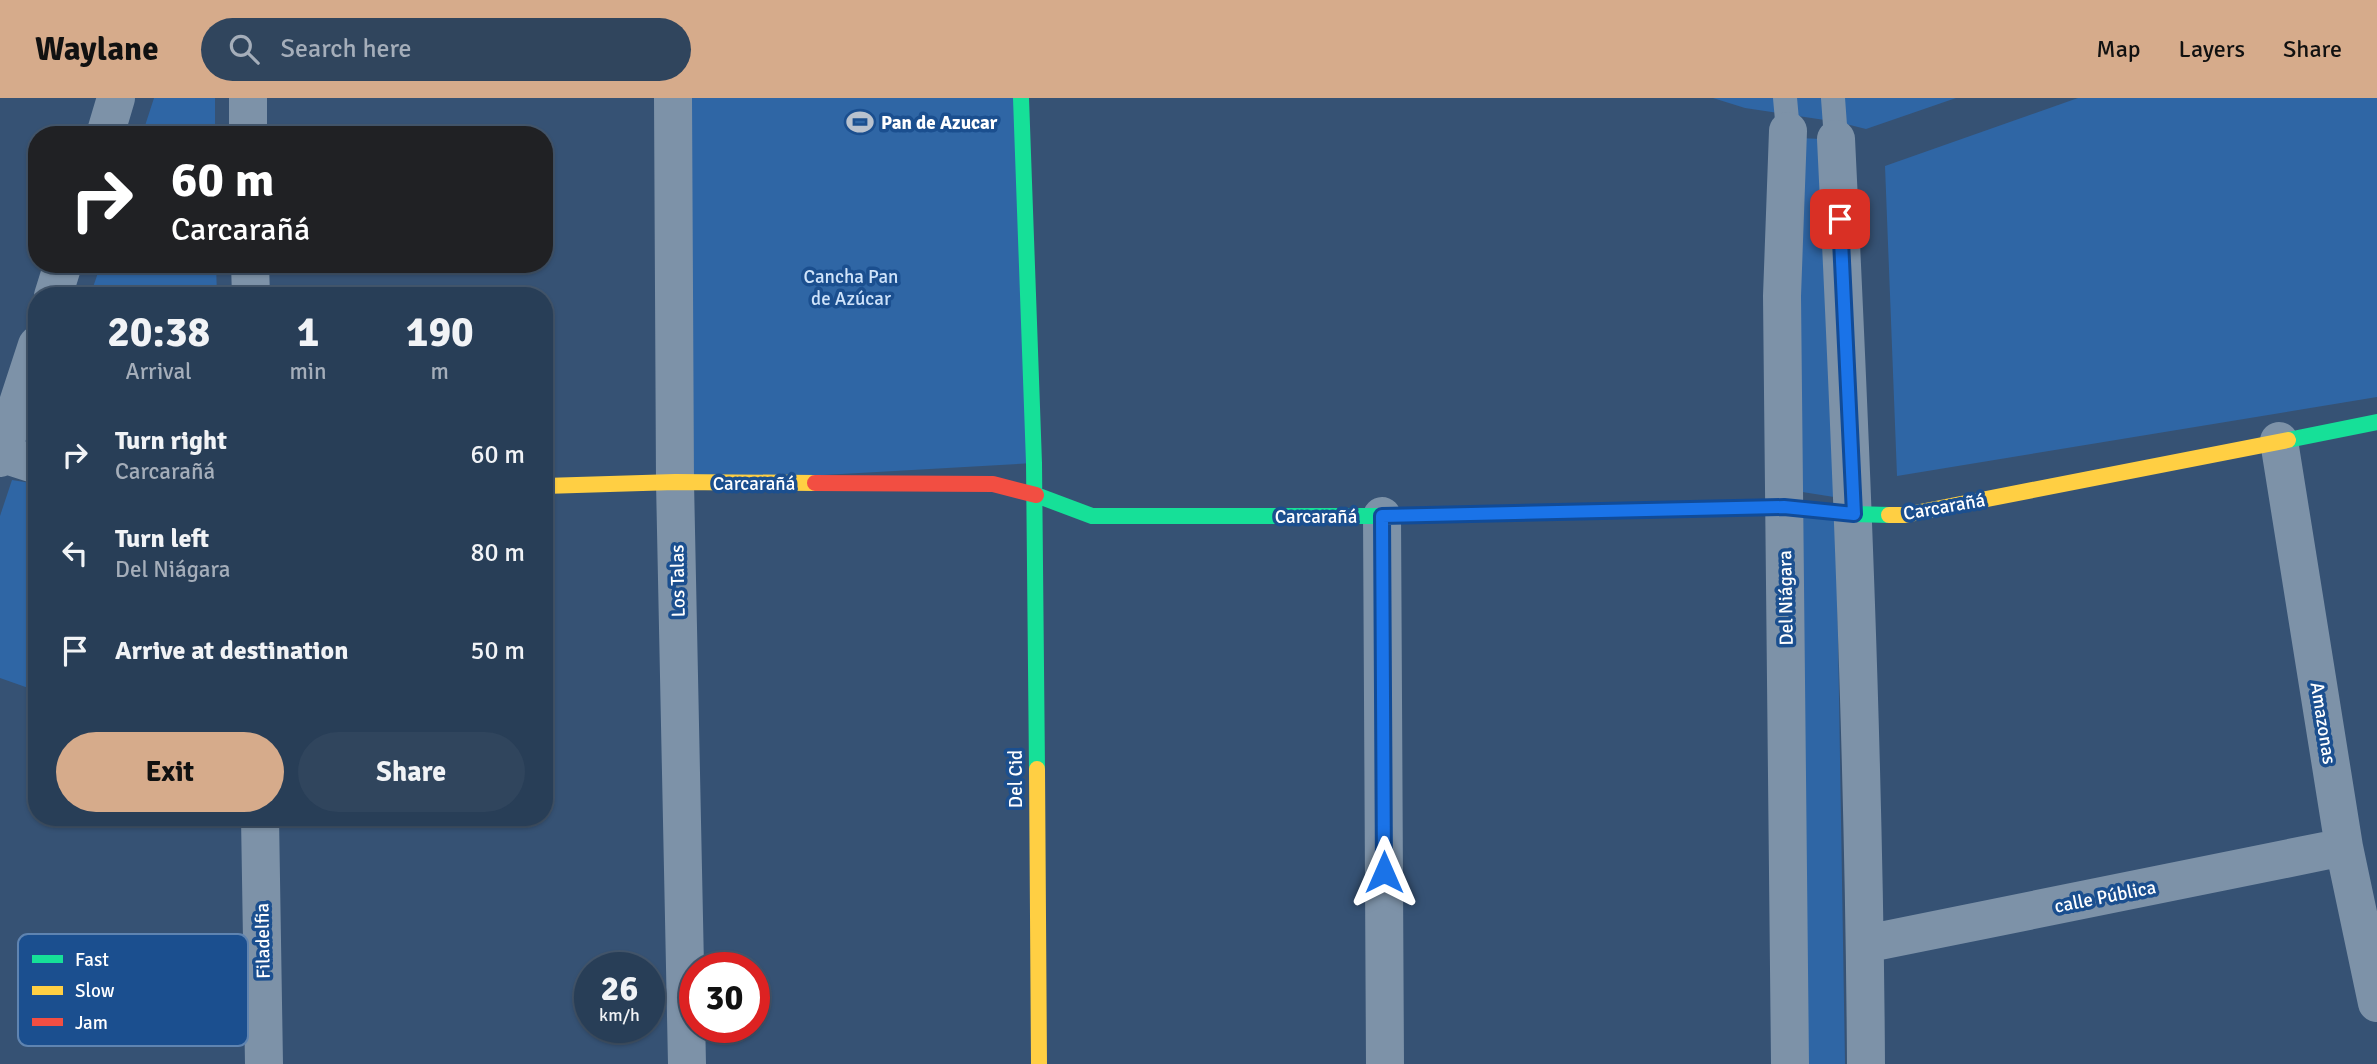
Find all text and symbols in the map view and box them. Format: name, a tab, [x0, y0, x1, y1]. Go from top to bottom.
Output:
search box	[201, 18, 691, 81]
text: Waylane	[35, 29, 159, 70]
icon: search	[225, 30, 263, 68]
text: Search here	[281, 33, 412, 65]
text: Map	[2096, 34, 2141, 64]
text: Layers	[2179, 34, 2245, 64]
text: Share	[2283, 34, 2342, 64]
sports icon: Pan de Azucar	[845, 107, 875, 137]
place label: Pan de Azucar	[881, 111, 998, 135]
text: 60 m	[171, 150, 274, 210]
icon: right	[56, 154, 147, 245]
pin	[1810, 189, 1870, 249]
icon: arrive	[1821, 200, 1859, 238]
text: Carcarañá	[171, 210, 310, 249]
park label: Cancha Pan de Azúcar	[804, 265, 898, 311]
text: 20:38	[107, 307, 210, 358]
text: 1	[297, 307, 319, 358]
text: 190	[406, 307, 474, 358]
text: Arrival	[126, 357, 192, 386]
text: min	[289, 357, 327, 386]
text: m	[431, 357, 449, 386]
text: Turn right	[115, 425, 227, 457]
icon: right	[56, 436, 94, 474]
text: 60 m	[470, 439, 525, 471]
text: Carcarañá	[115, 457, 215, 486]
street label: Carcarañá	[713, 472, 795, 496]
street label: Carcarañá	[1901, 488, 1987, 526]
street label: Carcarañá	[1275, 505, 1357, 529]
text: Turn left	[115, 523, 209, 555]
icon: left	[56, 534, 94, 572]
text: 80 m	[470, 537, 525, 569]
street label: Los Talas	[665, 544, 691, 618]
street label: Del Niágara	[1773, 550, 1799, 646]
text: Del Niágara	[115, 555, 230, 584]
icon: arrive	[56, 632, 94, 670]
text: Arrive at destination	[115, 635, 348, 667]
text: 50 m	[470, 635, 525, 667]
street label: Amazonas	[2305, 680, 2341, 766]
button: Exit	[56, 732, 284, 812]
button: Share	[298, 732, 525, 812]
street label: Del Cid	[1004, 750, 1028, 808]
position arrow	[1347, 835, 1421, 909]
street label: calle Pública	[2052, 875, 2158, 919]
street label: Filadelfia	[250, 903, 276, 979]
legend	[18, 934, 248, 1046]
text: Fast	[75, 948, 109, 972]
speed limit sign: 30	[679, 952, 770, 1043]
text: 26	[601, 967, 638, 1010]
text: Slow	[75, 979, 115, 1003]
text: km/h	[599, 1004, 640, 1026]
text: Jam	[75, 1011, 108, 1035]

